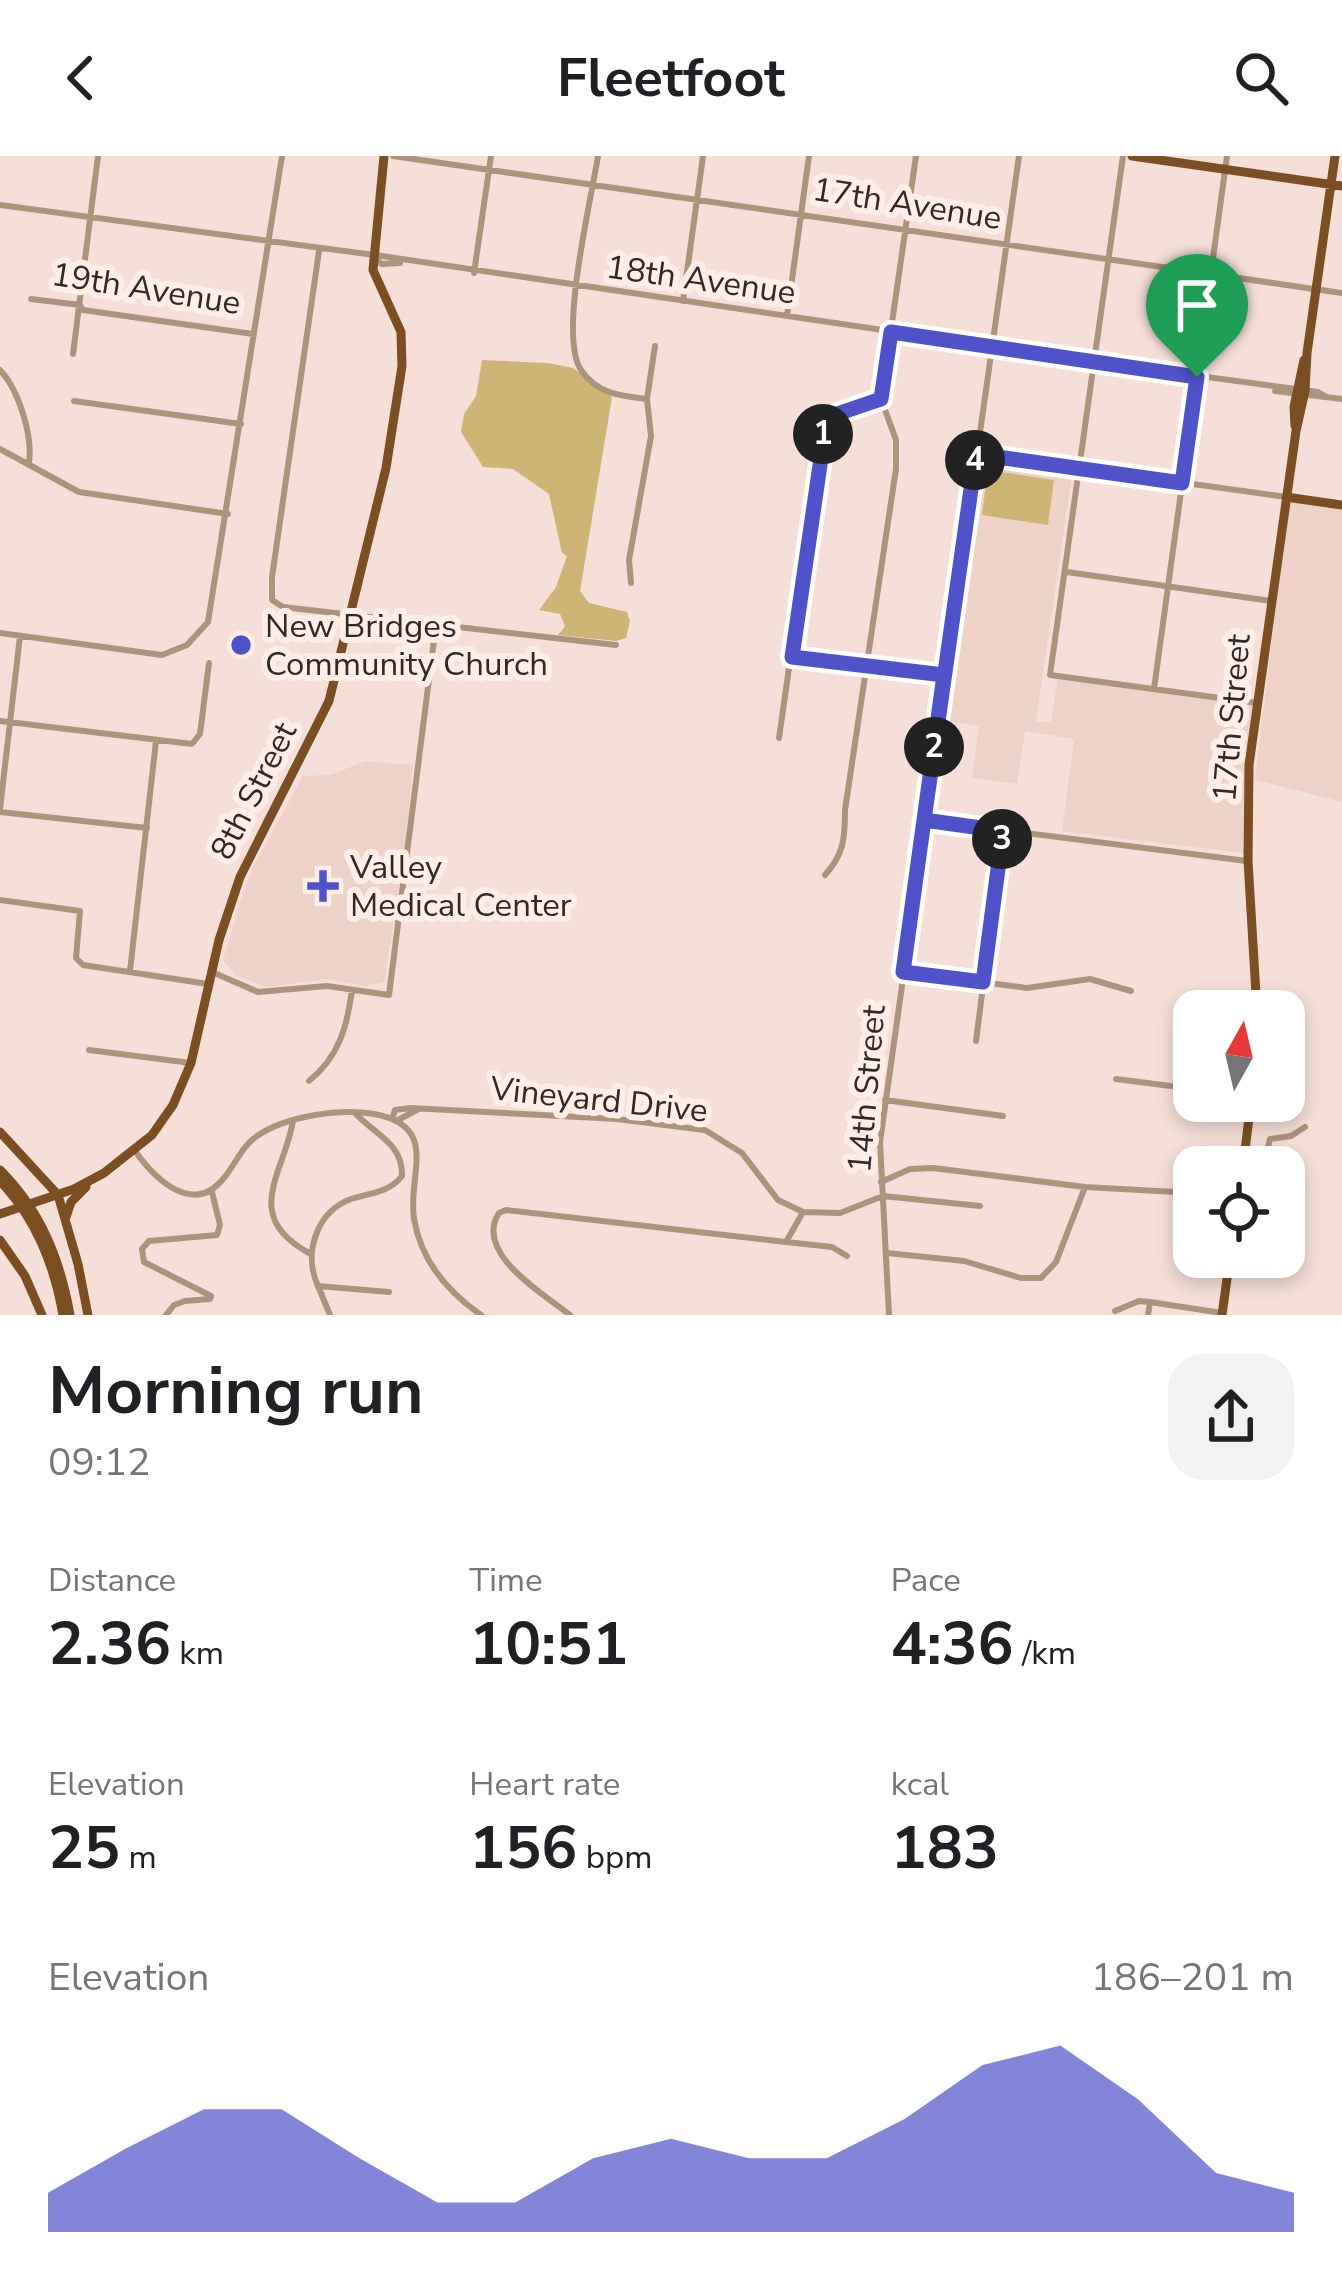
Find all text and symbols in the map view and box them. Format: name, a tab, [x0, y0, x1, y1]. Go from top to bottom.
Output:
text: Fleetfoot	[557, 41, 785, 115]
icon: back	[48, 45, 114, 111]
icon: search	[1228, 45, 1294, 111]
street label: 17th Avenue	[809, 167, 1005, 241]
street label: 18th Avenue	[603, 244, 799, 316]
street label: 19th Avenue	[48, 252, 244, 326]
pin	[1146, 254, 1248, 377]
icon: arrive	[1164, 272, 1230, 338]
pin: 1	[793, 404, 853, 464]
text: 1	[813, 411, 833, 456]
pin: 4	[945, 430, 1005, 490]
text: 4	[965, 437, 985, 482]
place label: New Bridges Community Church	[265, 604, 548, 687]
marker: New Bridges Community Church	[228, 632, 254, 658]
street label: 17th Street	[1202, 632, 1262, 804]
street label: 8th Street	[200, 714, 308, 867]
pin: 2	[904, 717, 964, 777]
text: 2	[924, 724, 944, 769]
pin: 3	[972, 809, 1032, 869]
text: 3	[992, 816, 1012, 861]
place label: Valley Medical Center	[349, 845, 572, 928]
marker: Valley Medical Center	[307, 870, 339, 902]
north arrow	[1173, 990, 1305, 1122]
map controls	[1173, 990, 1305, 1278]
street label: 14th Street	[837, 1003, 897, 1175]
street label: Vineyard Drive	[487, 1066, 710, 1134]
button: locate	[1173, 1146, 1305, 1278]
text: Morning run	[48, 1346, 424, 1436]
button: share	[1168, 1354, 1294, 1480]
text: 09:12	[48, 1436, 151, 1489]
text: Distance	[48, 1558, 176, 1603]
text: Time	[469, 1558, 543, 1603]
text: Pace	[891, 1558, 961, 1603]
text: 2.36	[48, 1603, 171, 1685]
text: 10:51	[469, 1603, 628, 1685]
text: 4:36	[891, 1603, 1014, 1685]
text: km	[171, 1631, 224, 1676]
text: /km	[1014, 1631, 1076, 1676]
text: Elevation	[48, 1762, 185, 1807]
text: Heart rate	[469, 1762, 620, 1807]
text: kcal	[891, 1762, 949, 1807]
text: 25	[48, 1807, 120, 1889]
text: 156	[469, 1807, 577, 1889]
text: 183	[891, 1807, 999, 1889]
text: m	[120, 1835, 157, 1880]
text: bpm	[577, 1835, 653, 1880]
text: Elevation	[48, 1951, 209, 2004]
text: 186–201 m	[1091, 1951, 1294, 2004]

